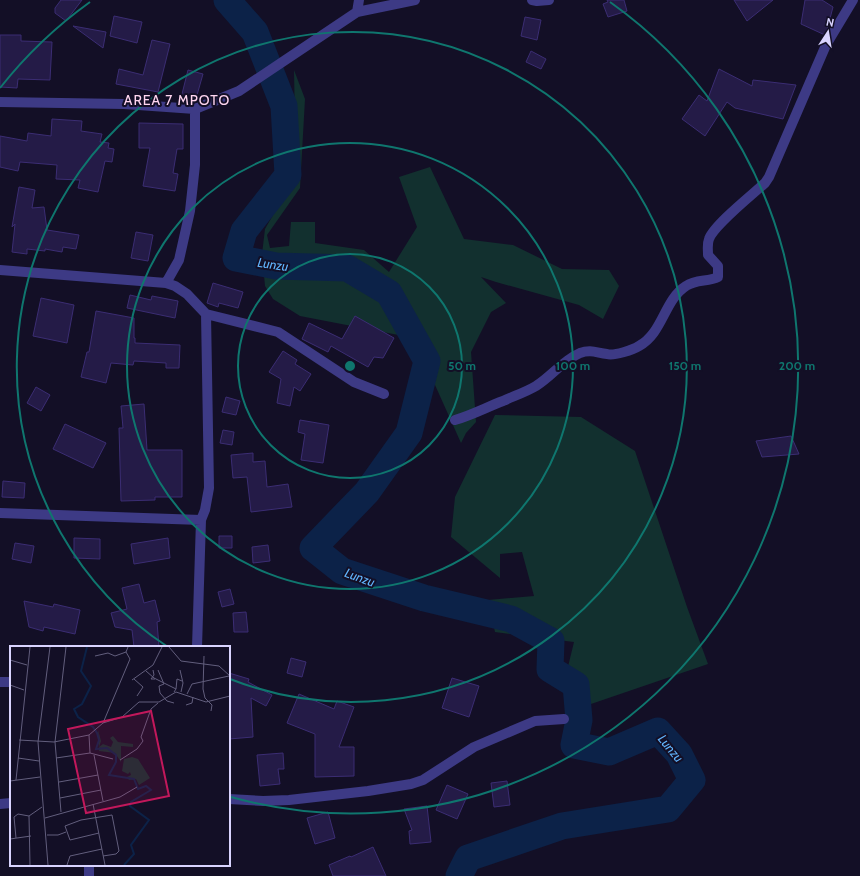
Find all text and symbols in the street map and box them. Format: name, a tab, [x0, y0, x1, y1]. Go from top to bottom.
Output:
north arrow	[808, 12, 848, 52]
text: N	[825, 15, 835, 30]
district label: AREA 7 MPOTO	[124, 91, 230, 109]
water label: Lunzu	[257, 254, 290, 274]
text: 50 m	[448, 358, 476, 373]
text: 100 m	[556, 358, 590, 373]
text: 150 m	[669, 358, 701, 373]
text: 200 m	[779, 358, 815, 373]
centre of rings	[343, 359, 357, 373]
water label: Lunzu	[343, 564, 378, 590]
inset map	[10, 646, 230, 866]
water label: Lunzu	[655, 731, 687, 765]

